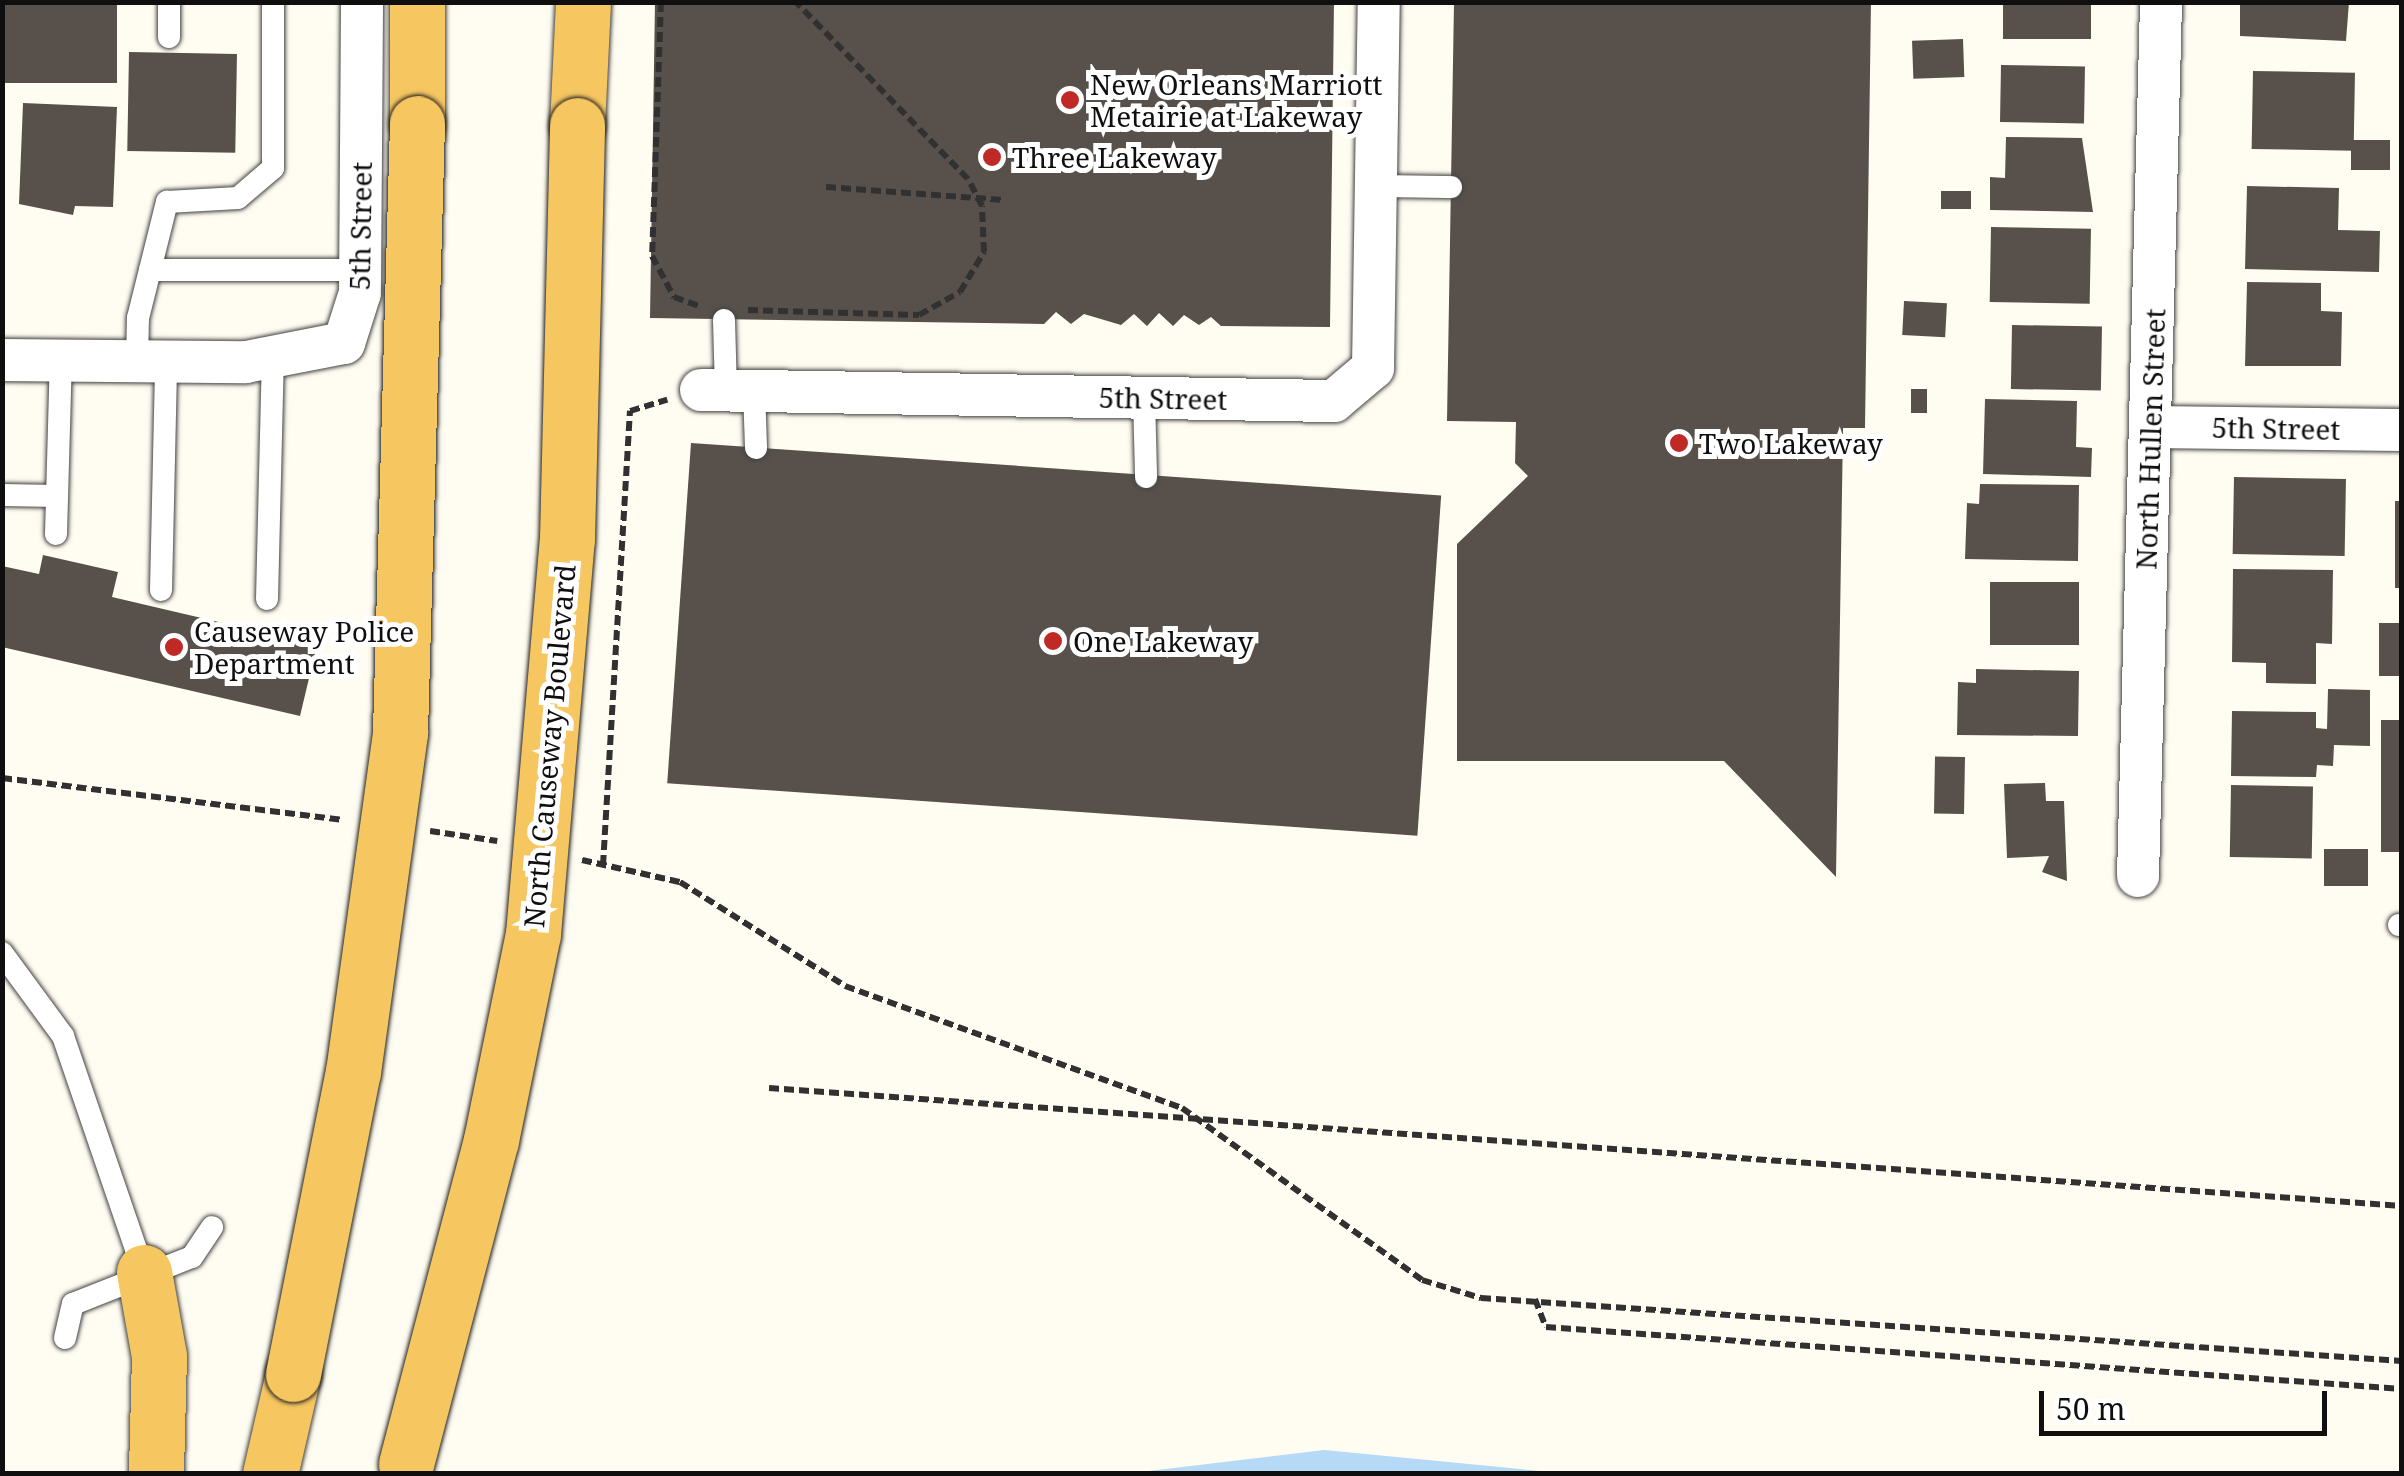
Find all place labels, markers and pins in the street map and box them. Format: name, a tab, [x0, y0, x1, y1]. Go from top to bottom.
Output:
place label: New Orleans Marriott Metairie at Lakeway	[1090, 67, 1382, 133]
marker: New Orleans Marriott Metairie at Lakeway	[1059, 89, 1081, 111]
place label: Three Lakeway	[1012, 140, 1217, 174]
marker: Three Lakeway	[981, 146, 1003, 168]
place label: Two Lakeway	[1699, 426, 1883, 460]
marker: Two Lakeway	[1668, 432, 1690, 454]
place label: Causeway Police Department	[194, 614, 414, 680]
place label: One Lakeway	[1073, 624, 1253, 658]
marker: One Lakeway	[1042, 630, 1064, 652]
marker: Causeway Police Department	[163, 636, 185, 658]

